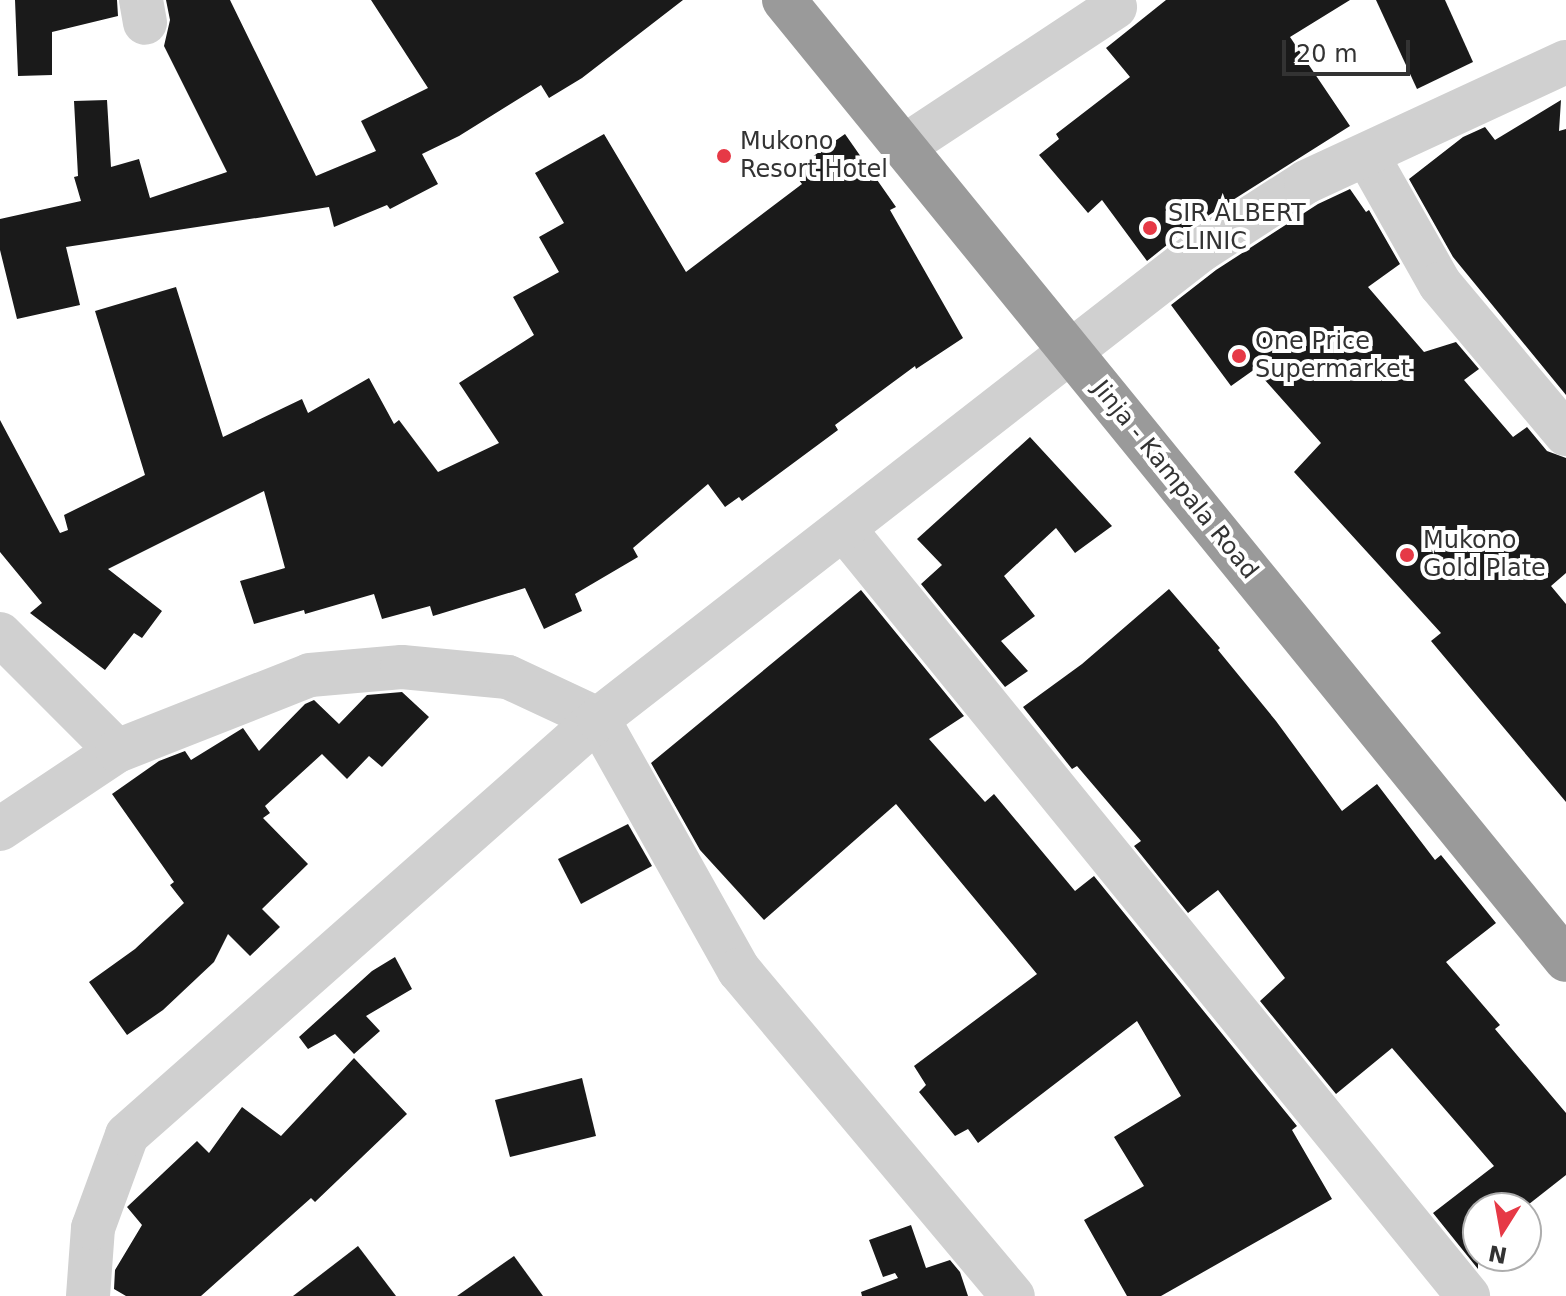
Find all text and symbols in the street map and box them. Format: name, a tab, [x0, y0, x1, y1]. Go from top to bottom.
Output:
scale bar	[1286, 24, 1414, 74]
text: 20 m	[1296, 40, 1358, 68]
place label: Mukono Resort Hotel	[740, 128, 888, 184]
marker: Mukono Resort Hotel	[715, 147, 733, 165]
place label: SIR ALBERT CLINIC	[1168, 200, 1306, 256]
marker: SIR ALBERT CLINIC	[1139, 217, 1161, 239]
place label: One Price Supermarket	[1255, 328, 1410, 384]
marker: One Price Supermarket	[1230, 347, 1248, 365]
street label: Jinja - Kampala Road	[1086, 375, 1264, 585]
place label: Mukono Gold Plate	[1423, 527, 1546, 583]
marker: Mukono Gold Plate	[1398, 546, 1416, 564]
north arrow	[1462, 1192, 1542, 1272]
text: N	[1486, 1240, 1509, 1268]

